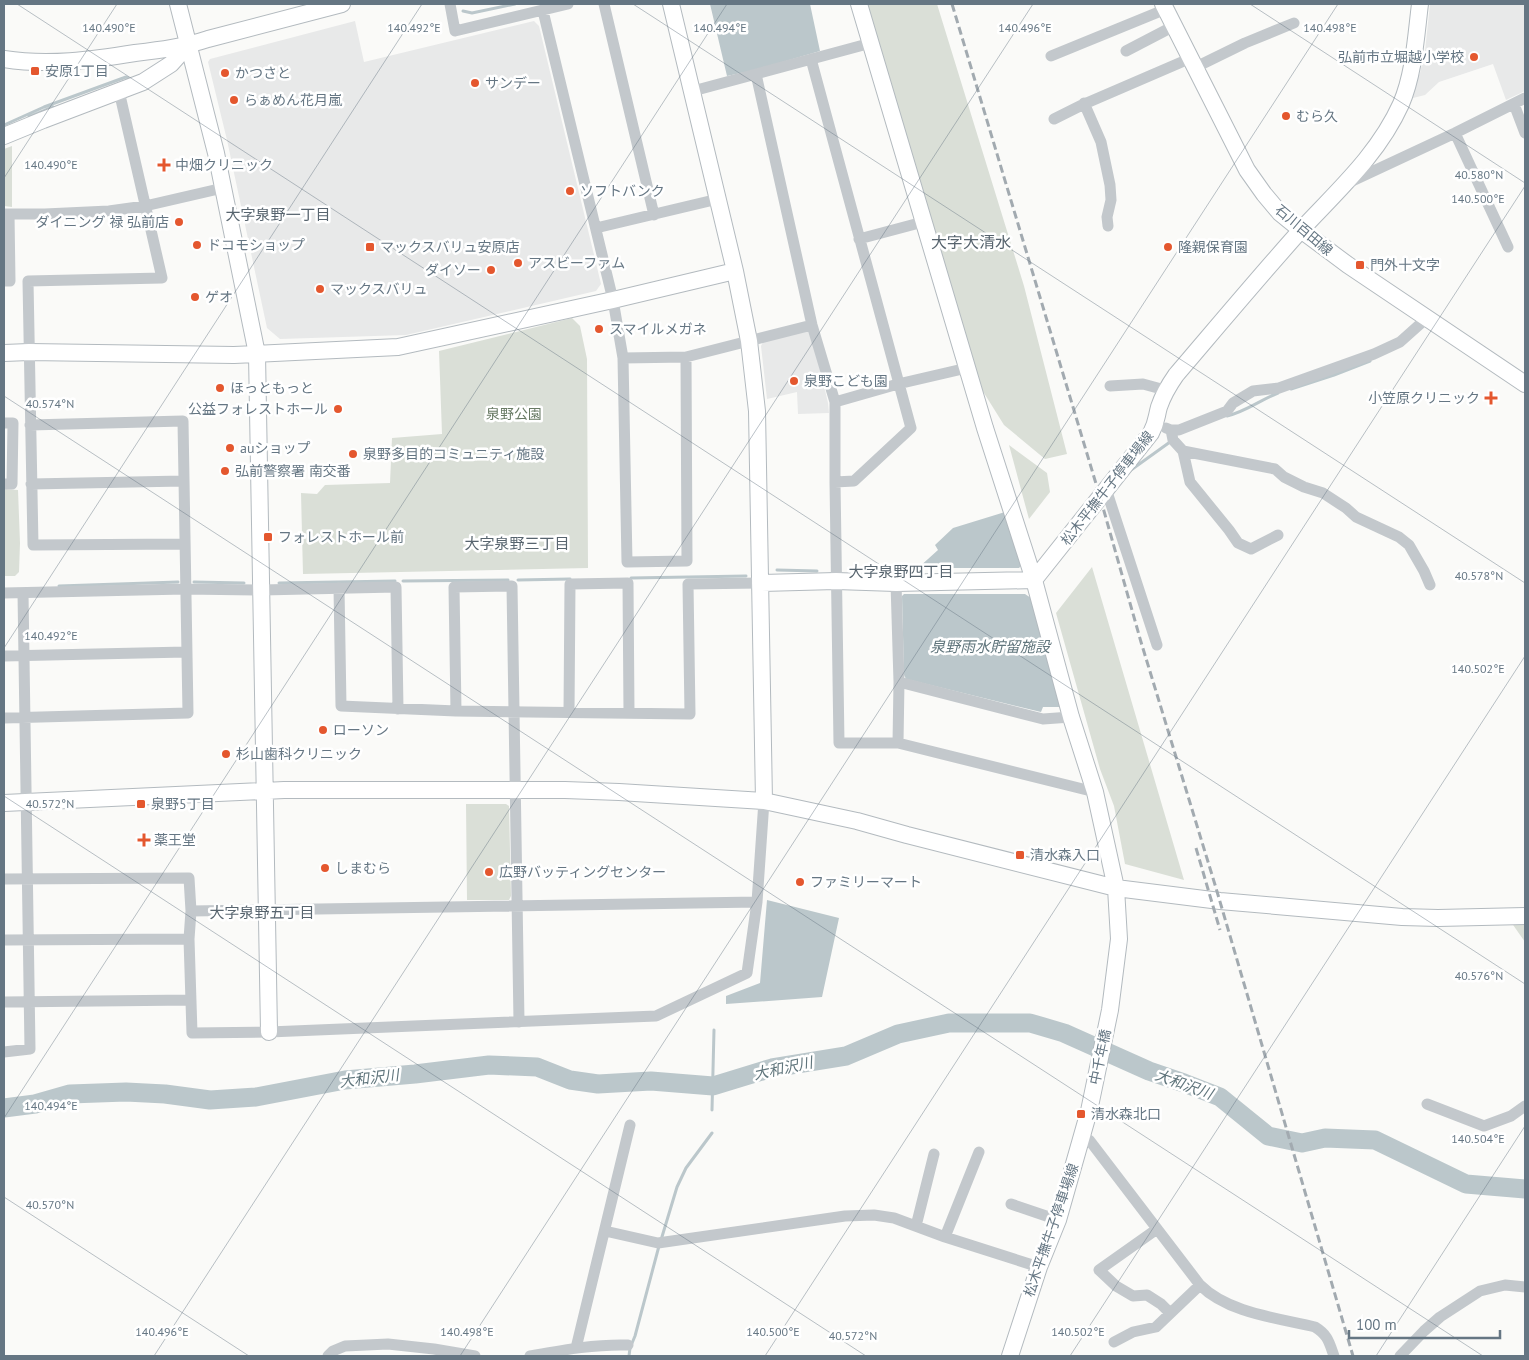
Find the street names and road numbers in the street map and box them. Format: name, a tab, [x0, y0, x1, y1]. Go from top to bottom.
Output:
street label: 石川百田線	[1271, 201, 1337, 259]
street label: 松木平撫牛子停車場線	[1057, 427, 1157, 549]
street label: 中千年橋	[1085, 1028, 1115, 1086]
street label: 松木平撫牛子停車場線	[1020, 1161, 1082, 1299]

